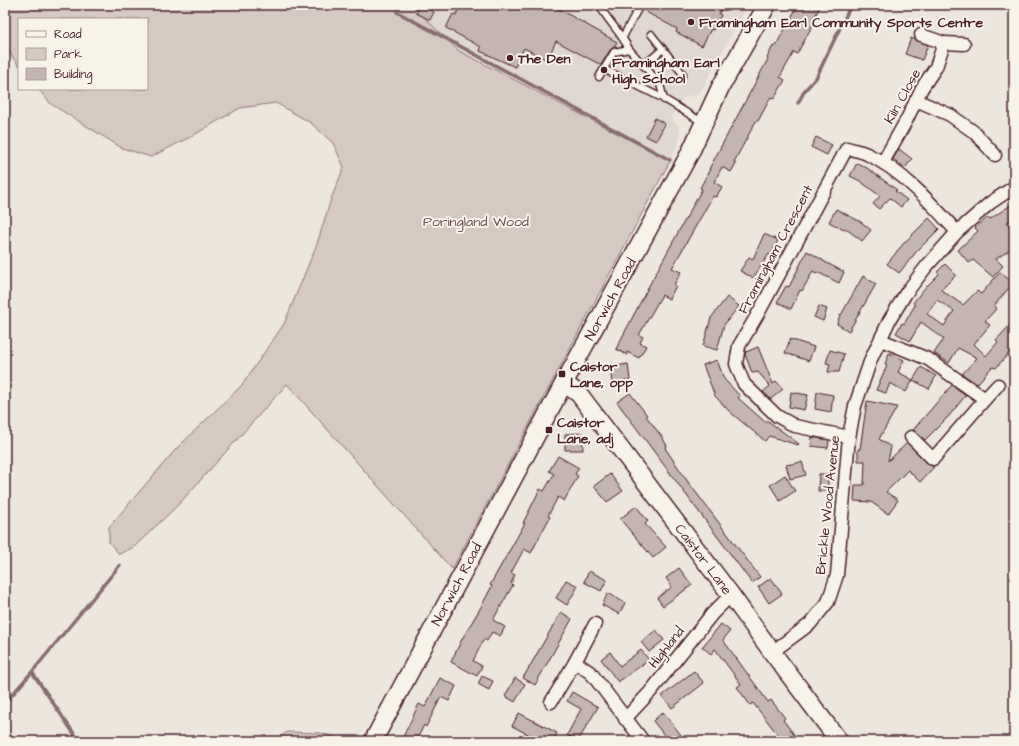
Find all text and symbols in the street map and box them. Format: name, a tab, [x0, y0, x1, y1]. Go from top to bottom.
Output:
place label: Framingham Earl Community Sports Centre	[699, 13, 984, 34]
marker: Framingham Earl Community Sports Centre	[686, 17, 696, 27]
legend	[18, 18, 148, 90]
text: Road	[54, 26, 82, 43]
text: Park	[54, 46, 82, 63]
place label: The Den	[517, 49, 571, 69]
marker: The Den	[505, 53, 515, 63]
place label: Framingham Earl High School	[612, 53, 720, 90]
marker: Framingham Earl High School	[599, 65, 609, 75]
street label: Kiln Close	[880, 65, 926, 128]
text: Building	[54, 66, 92, 84]
street label: Framingham Crescent	[733, 181, 819, 318]
park label: Poringland Wood	[423, 212, 529, 232]
street label: Norwich Road	[580, 255, 642, 344]
place label: Caistor Lane, opp	[570, 357, 633, 393]
marker: Caistor Lane, opp	[557, 369, 567, 379]
place label: Caistor Lane, adj	[557, 413, 614, 449]
marker: Caistor Lane, adj	[544, 425, 554, 435]
street label: Brickle Wood Avenue	[811, 434, 845, 576]
street label: Caistor Lane	[670, 520, 737, 600]
street label: Norwich Road	[427, 539, 487, 630]
street label: Highland	[644, 622, 690, 673]

